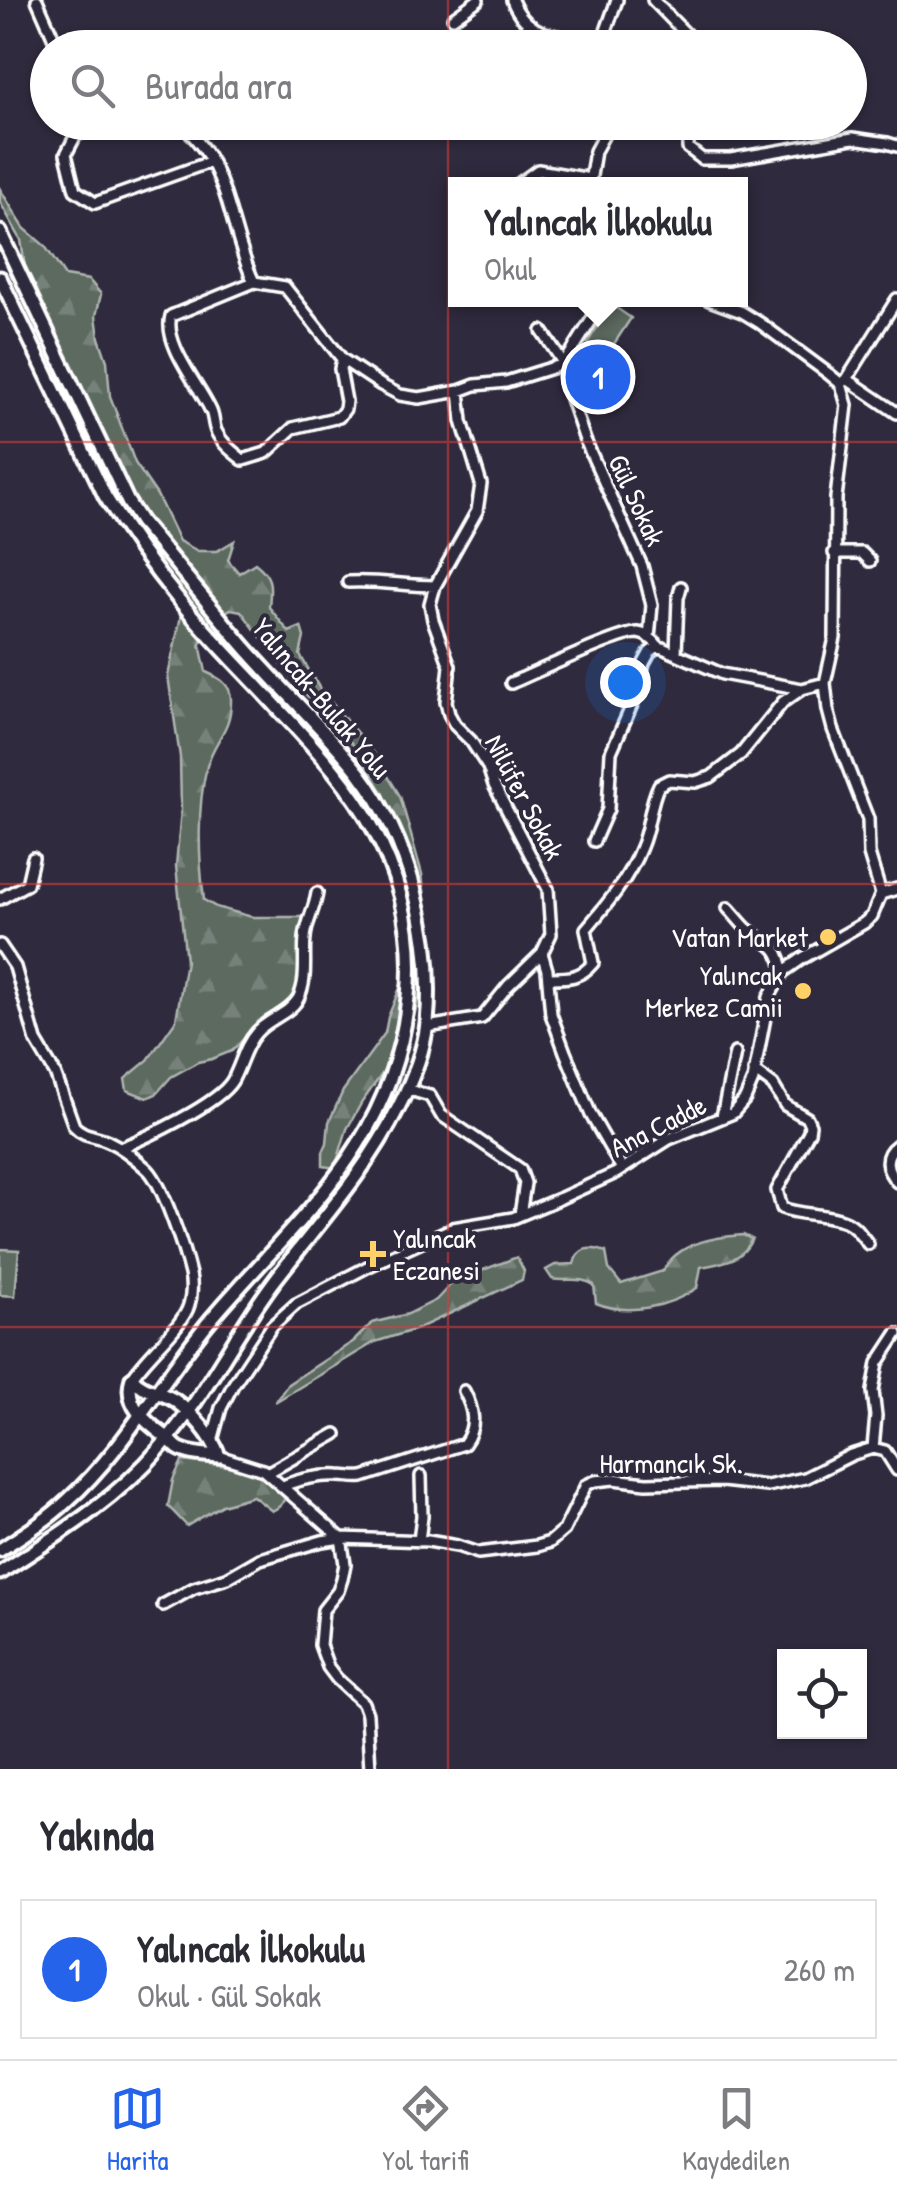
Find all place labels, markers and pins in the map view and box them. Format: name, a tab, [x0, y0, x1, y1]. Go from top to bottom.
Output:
pin: 1	[566, 340, 630, 414]
place label: Vatan Market	[671, 918, 808, 956]
marker: Vatan Market	[817, 926, 839, 948]
place label: Yalıncak Merkez Camii	[645, 956, 783, 1026]
marker: Yalıncak Merkez Camii	[792, 980, 814, 1002]
place label: Yalıncak Eczanesi	[393, 1219, 480, 1289]
marker: Yalıncak Eczanesi	[362, 1243, 384, 1265]

